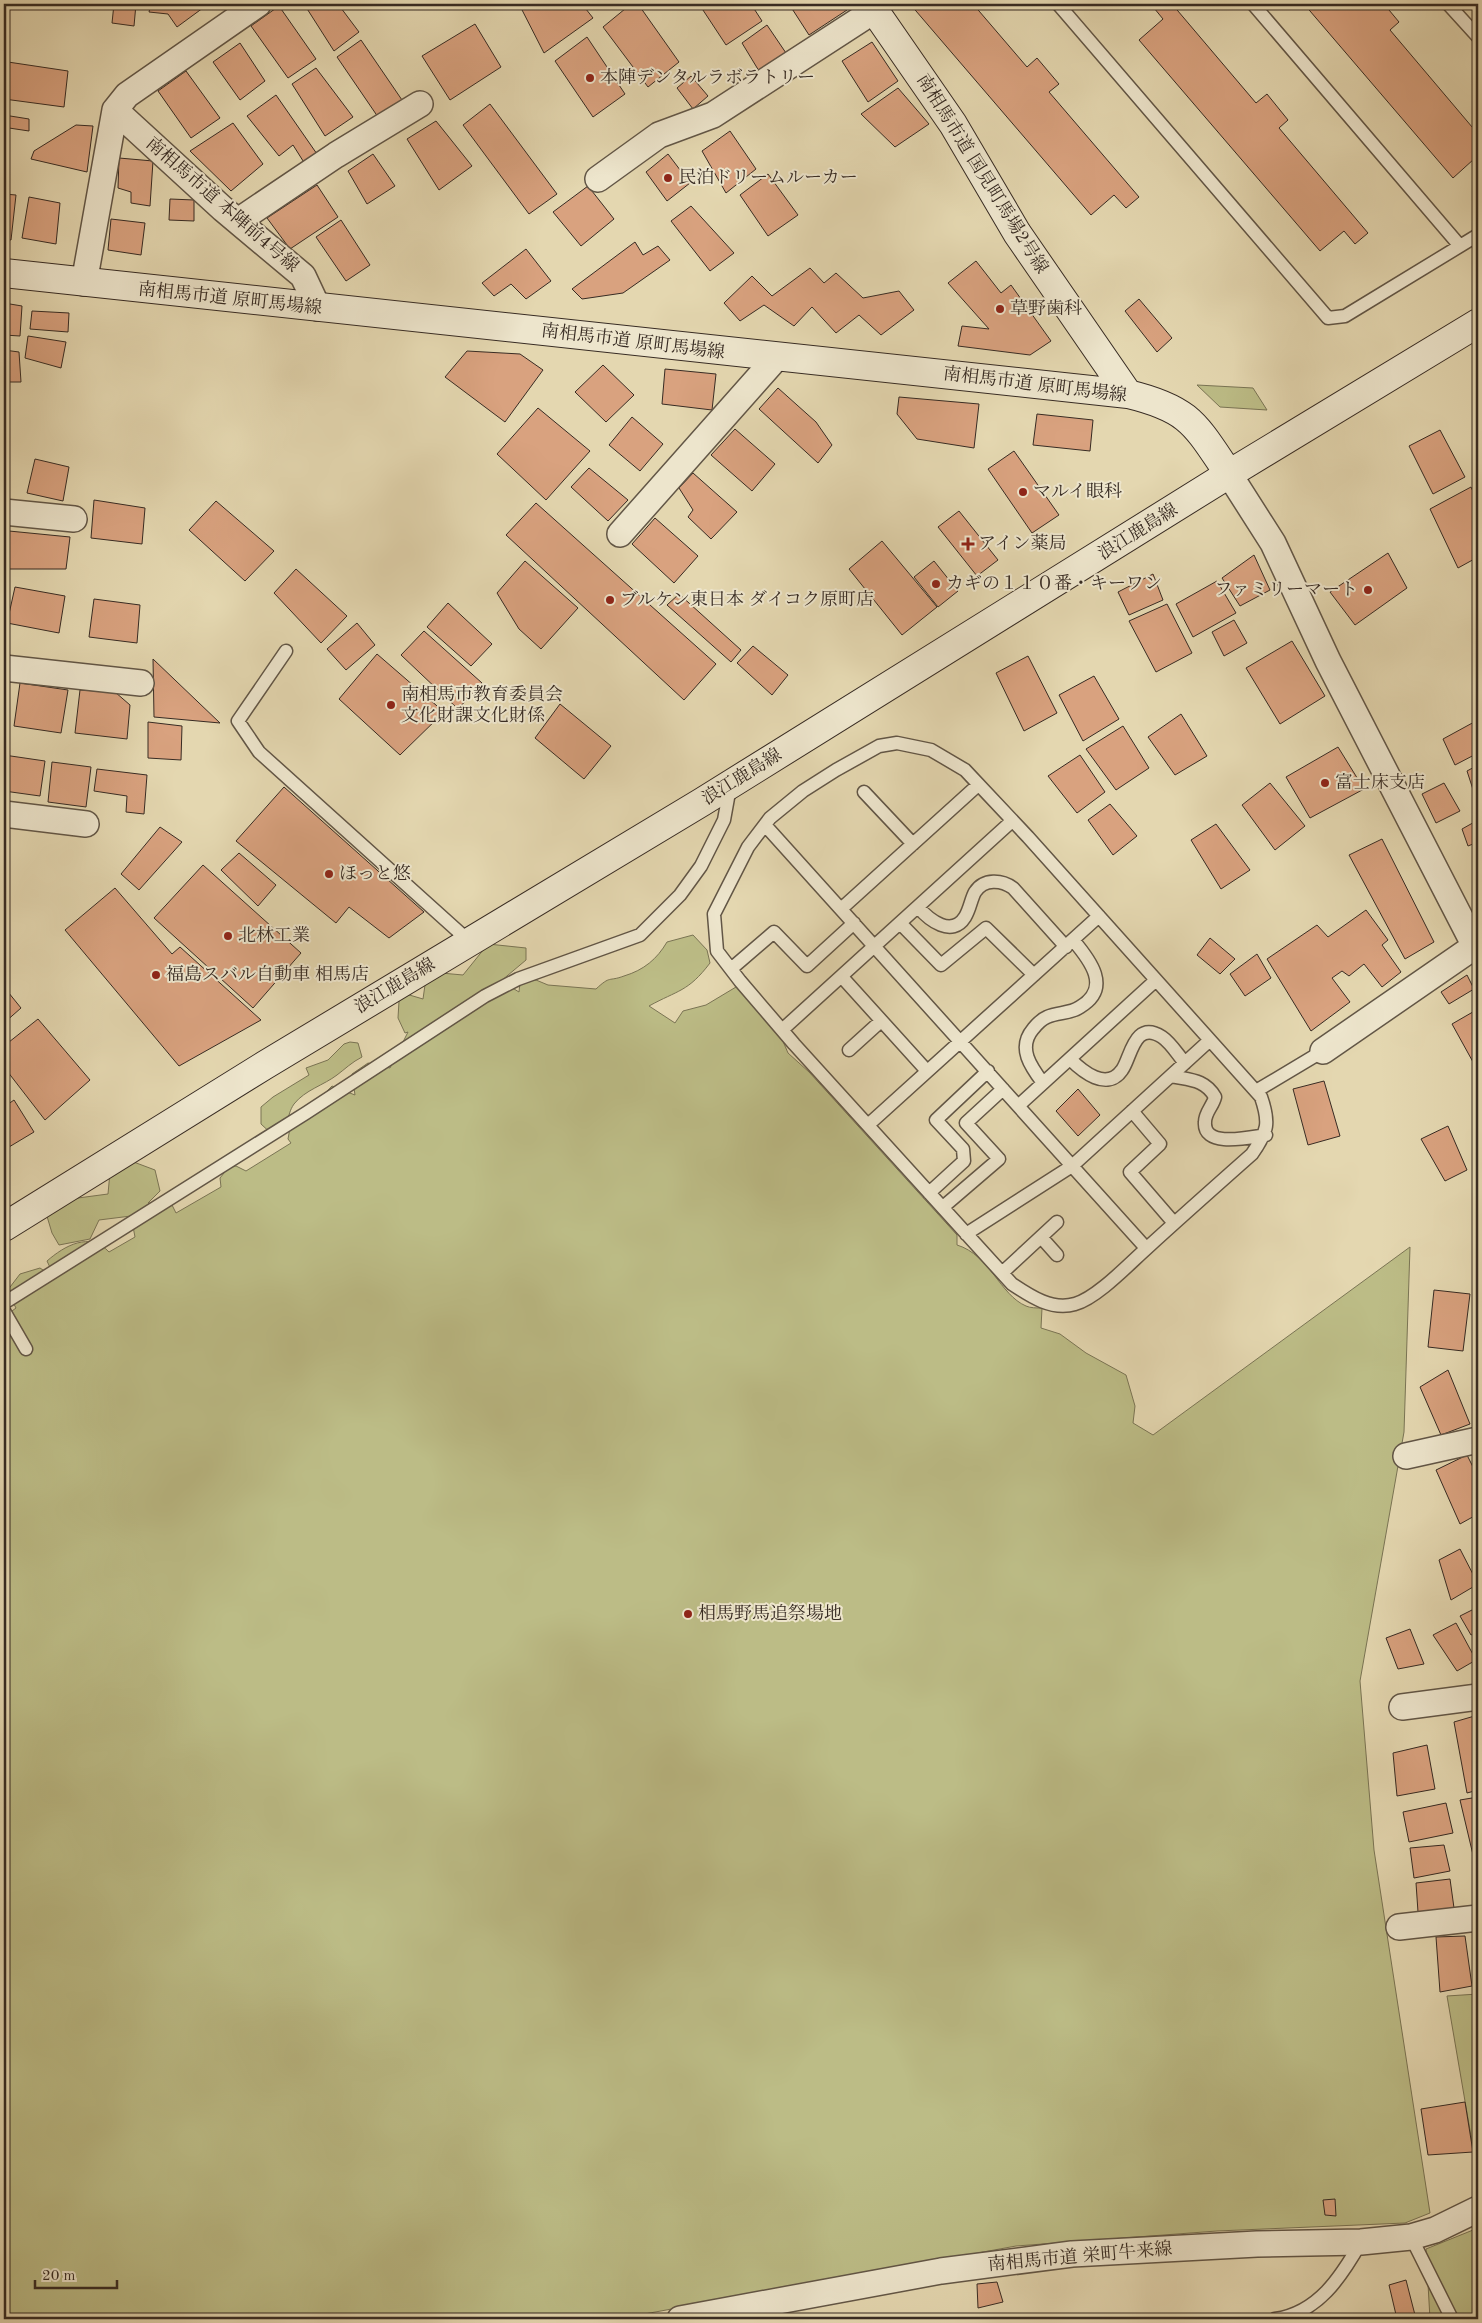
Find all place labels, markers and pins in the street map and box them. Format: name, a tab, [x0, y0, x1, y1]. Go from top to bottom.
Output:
place label: 本陣デンタルラボラトリー	[600, 67, 815, 87]
marker: 本陣デンタルラボラトリー	[584, 72, 596, 84]
place label: 民泊ドリームルーカー	[678, 167, 858, 187]
marker: 民泊ドリームルーカー	[662, 172, 674, 184]
place label: 草野歯科	[1010, 298, 1082, 318]
marker: 草野歯科	[994, 303, 1006, 315]
place label: マルイ眼科	[1033, 482, 1122, 501]
marker: マルイ眼科	[1017, 486, 1029, 498]
place label: アイン薬局	[978, 533, 1066, 553]
marker: アイン薬局	[962, 538, 974, 550]
place label: カギの１１０番・キーワン	[946, 573, 1162, 593]
marker: カギの１１０番・キーワン	[930, 578, 942, 590]
place label: ファミリーマート	[1214, 581, 1358, 599]
marker: ファミリーマート	[1362, 584, 1374, 596]
place label: ブルケン東日本 ダイコク原町店	[620, 589, 874, 609]
marker: ブルケン東日本 ダイコク原町店	[604, 594, 616, 606]
place label: 南相馬市教育委員会 文化財課文化財係	[401, 684, 563, 725]
marker: 南相馬市教育委員会 文化財課文化財係	[385, 699, 397, 711]
place label: 富士床支店	[1335, 772, 1425, 792]
marker: 富士床支店	[1319, 777, 1331, 789]
place label: ほっと悠	[339, 863, 411, 883]
marker: ほっと悠	[323, 868, 335, 880]
place label: 北林工業	[238, 925, 310, 945]
marker: 北林工業	[222, 930, 234, 942]
place label: 福島スバル自動車 相馬店	[166, 964, 369, 984]
marker: 福島スバル自動車 相馬店	[150, 969, 162, 981]
place label: 相馬野馬追祭場地	[698, 1603, 842, 1623]
marker: 相馬野馬追祭場地	[682, 1608, 694, 1620]

